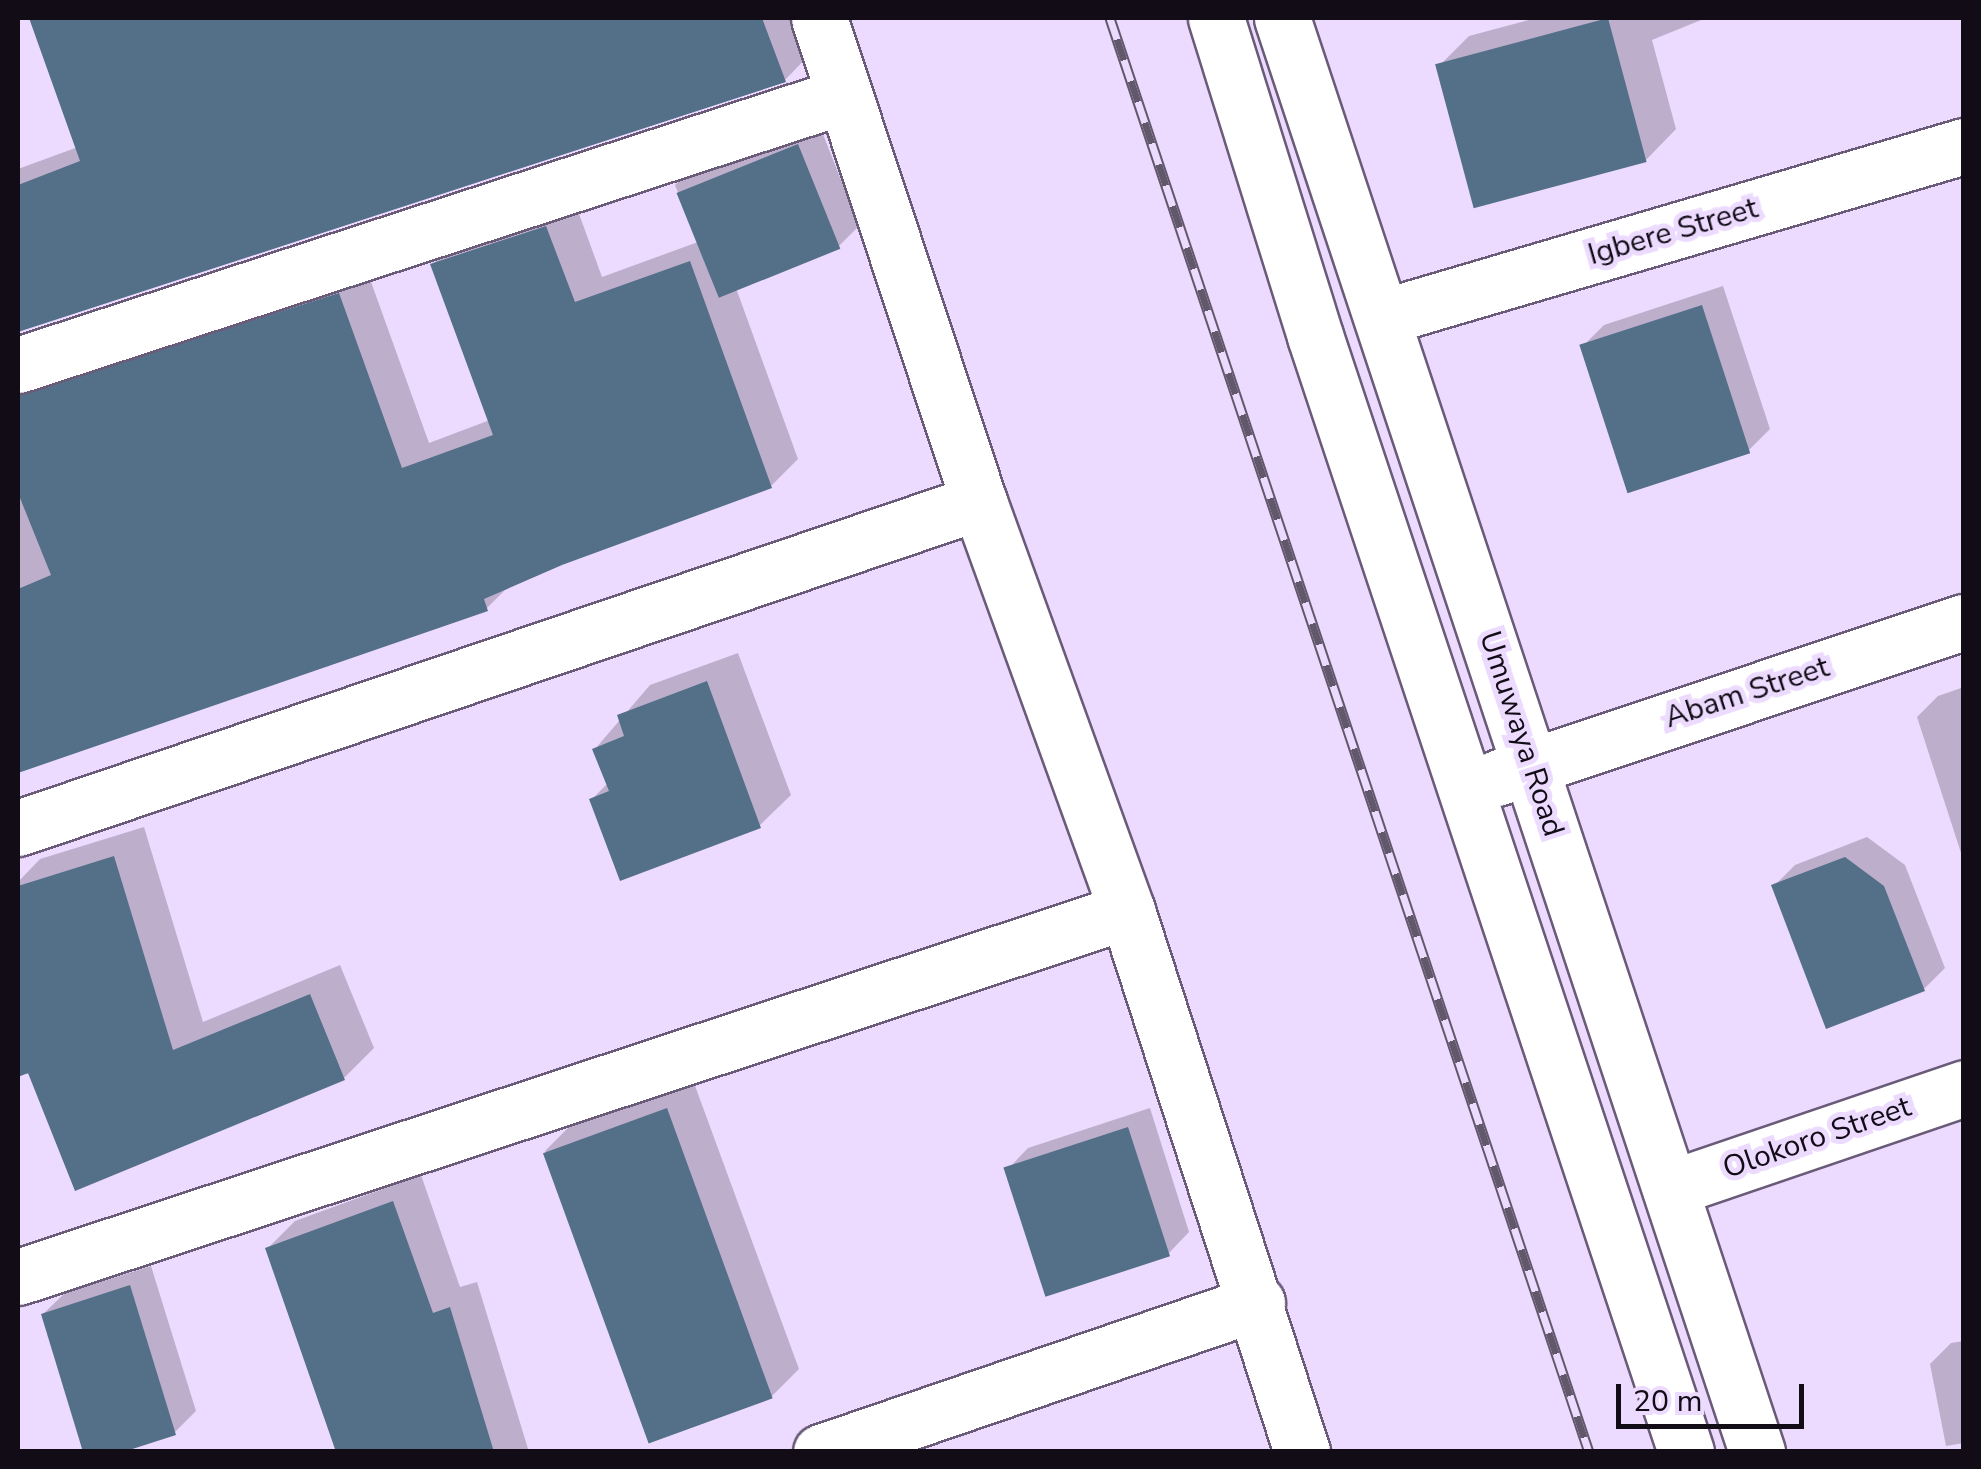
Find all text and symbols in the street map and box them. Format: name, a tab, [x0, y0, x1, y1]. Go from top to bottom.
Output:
street label: Igbere Street	[1584, 191, 1762, 273]
street label: Umuwaya Road	[1471, 627, 1571, 841]
street label: Abam Street	[1660, 650, 1834, 736]
street label: Olokoro Street	[1718, 1089, 1916, 1187]
scale bar	[1621, 1364, 1808, 1426]
text: 20 m	[1633, 1381, 1702, 1422]

